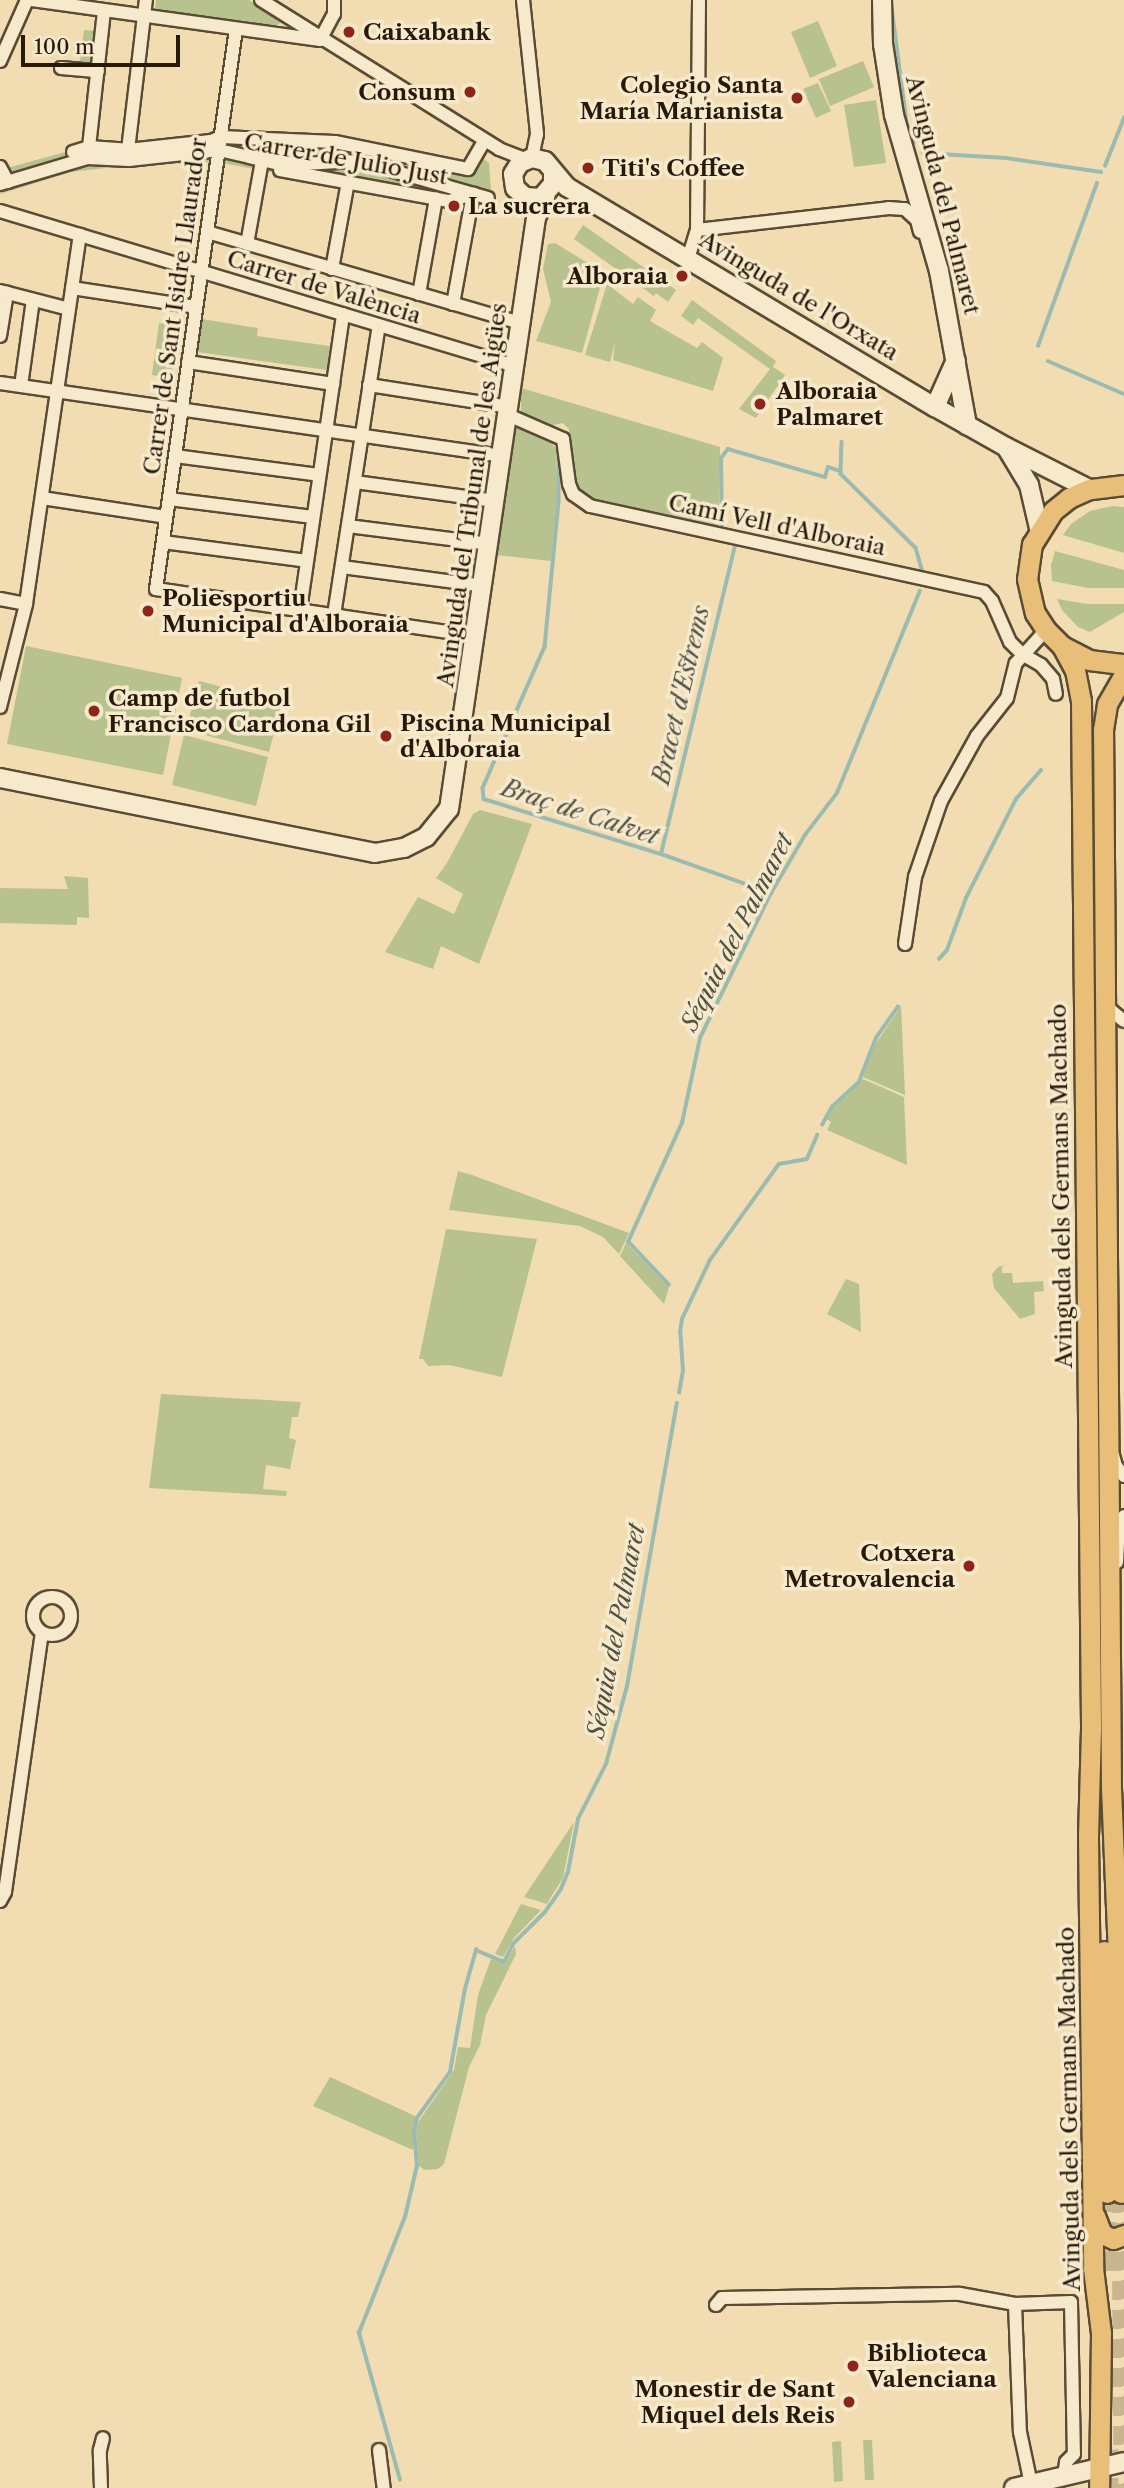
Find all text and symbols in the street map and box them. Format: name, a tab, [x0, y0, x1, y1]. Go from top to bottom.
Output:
place label: Caixabank	[363, 18, 490, 46]
scale bar	[24, 21, 184, 65]
marker: Caixabank	[341, 24, 357, 40]
text: 100 m	[34, 34, 95, 59]
place label: Colegio Santa María Marianista	[580, 71, 783, 125]
street label: Avinguda del Palmaret	[900, 72, 986, 318]
place label: Consum	[358, 78, 456, 106]
marker: Consum	[462, 84, 478, 100]
marker: Colegio Santa María Marianista	[789, 90, 805, 106]
street label: Carrer de Julio Just	[242, 127, 450, 191]
street label: Carrer de Sant Isidre Llaurador	[138, 135, 212, 477]
place label: Titi's Coffee	[602, 154, 745, 182]
marker: Titi's Coffee	[580, 160, 596, 176]
place label: La sucrera	[468, 192, 591, 220]
marker: La sucrera	[446, 198, 462, 214]
street label: Avinguda de l'Orxata	[694, 226, 904, 366]
street label: Carrer de València	[223, 244, 425, 330]
place label: Alboraia	[567, 262, 668, 290]
marker: Alboraia	[674, 268, 690, 284]
street label: Avinguda del Tribunal de les Aigües	[431, 300, 513, 690]
place label: Alboraia Palmaret	[776, 377, 883, 431]
marker: Alboraia Palmaret	[750, 394, 770, 414]
street label: Camí Vell d'Alboraia	[666, 488, 888, 562]
place label: Poliesportiu Municipal d'Alboraia	[162, 584, 409, 638]
marker: Poliesportiu Municipal d'Alboraia	[140, 603, 156, 619]
water label: Bracet d'Estrems	[646, 603, 716, 787]
place label: Camp de futbol Francisco Cardona Gil	[108, 684, 371, 738]
marker: Camp de futbol Francisco Cardona Gil	[86, 703, 102, 719]
place label: Piscina Municipal d'Alboraia	[400, 709, 611, 763]
marker: Piscina Municipal d'Alboraia	[378, 728, 394, 744]
water label: Braç de Calvet	[498, 773, 662, 851]
water label: Séquia del Palmaret	[675, 828, 799, 1036]
street label: Avinguda dels Germans Machado	[1044, 1003, 1078, 1369]
water label: Séquia del Palmaret	[581, 1521, 651, 1741]
place label: Cotxera Metrovalencia	[784, 1539, 955, 1593]
marker: Cotxera Metrovalencia	[961, 1558, 977, 1574]
street label: Avinguda dels Germans Machado	[1052, 1926, 1086, 2292]
place label: Biblioteca Valenciana	[867, 2339, 997, 2393]
marker: Biblioteca Valenciana	[845, 2358, 861, 2374]
place label: Monestir de Sant Miquel dels Reis	[634, 2375, 835, 2429]
marker: Monestir de Sant Miquel dels Reis	[841, 2394, 857, 2410]

